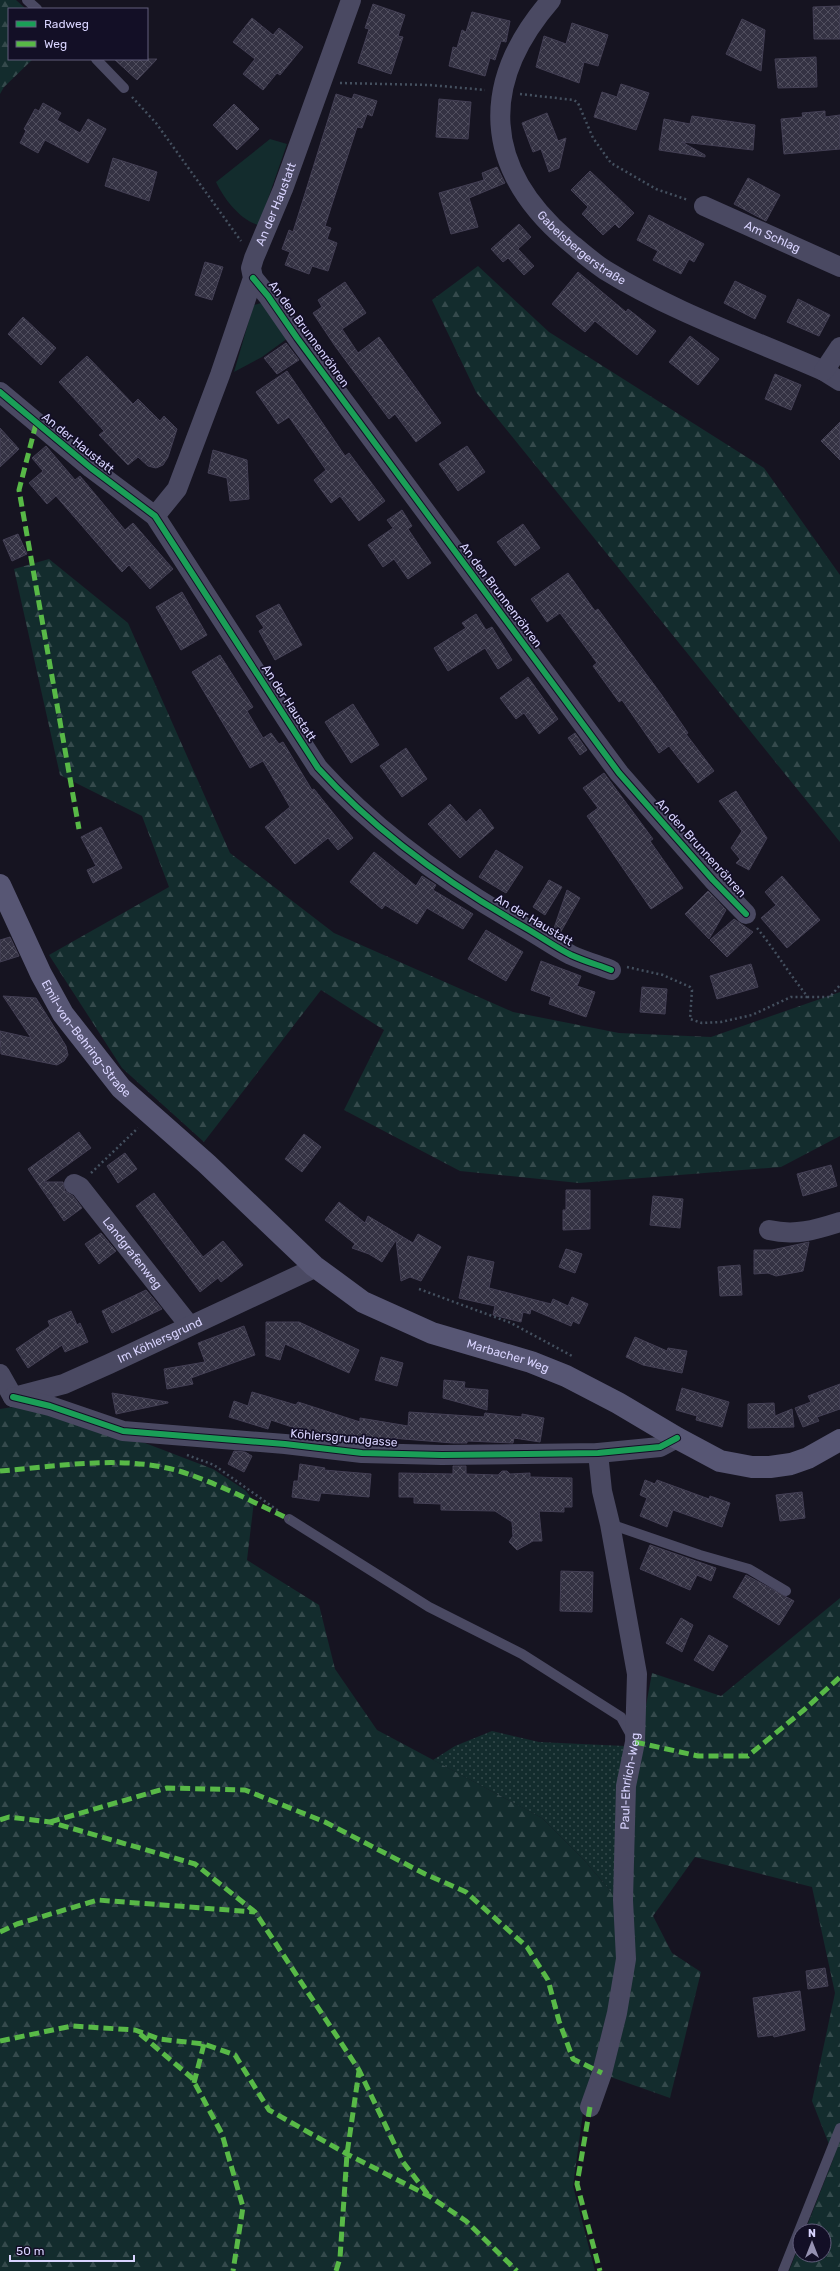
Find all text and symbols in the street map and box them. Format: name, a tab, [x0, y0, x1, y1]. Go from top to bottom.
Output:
legend	[8, 8, 148, 60]
text: Radweg	[44, 17, 89, 31]
text: Weg	[44, 37, 67, 51]
street label: An der Haustatt	[253, 160, 299, 248]
street label: Gabelsbergerstraße	[534, 208, 628, 288]
street label: Am Schlag	[742, 218, 803, 255]
street label: An den Brunnenröhren	[266, 278, 352, 390]
street label: An der Haustatt	[39, 410, 117, 476]
street label: An den Brunnenröhren	[457, 540, 545, 650]
street label: An der Haustatt	[259, 662, 319, 744]
street label: An den Brunnenröhren	[653, 796, 749, 900]
street label: An der Haustatt	[492, 891, 576, 949]
street label: Emil-von-Behring-Straße	[39, 977, 134, 1100]
street label: Landgrafenweg	[100, 1214, 165, 1292]
street label: Im Köhlersgrund	[115, 1314, 204, 1366]
street label: Marbacher Weg	[465, 1337, 551, 1376]
street label: Köhlersgrundgasse	[290, 1426, 398, 1450]
street label: Paul-Ehrlich-Weg	[618, 1733, 642, 1830]
north arrow	[792, 2223, 832, 2263]
text: N	[808, 2227, 816, 2240]
scale bar	[10, 2237, 134, 2263]
text: 50 m	[16, 2244, 44, 2258]

